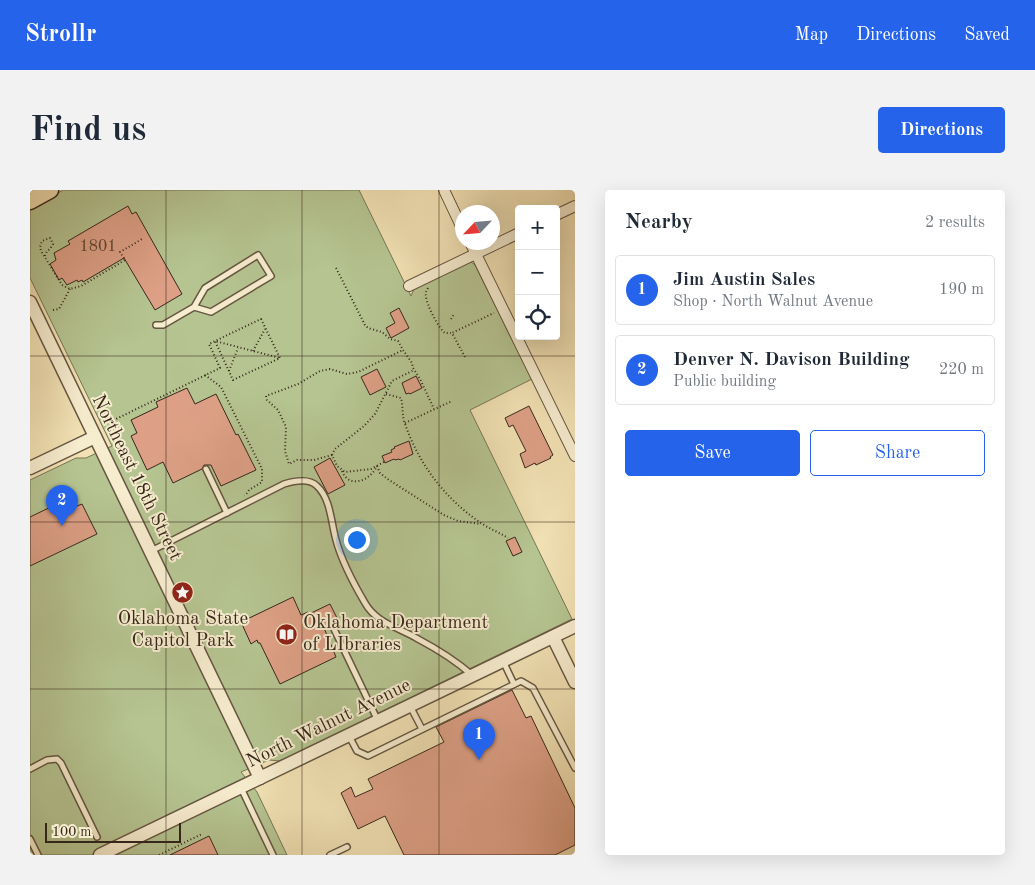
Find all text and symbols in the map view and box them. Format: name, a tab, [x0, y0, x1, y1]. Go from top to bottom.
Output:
text: Strollr	[25, 23, 96, 47]
text: Map	[795, 26, 828, 44]
text: Directions	[856, 26, 936, 44]
text: Saved	[964, 26, 1010, 44]
button: Directions	[878, 107, 1005, 153]
text: Find us	[30, 113, 146, 148]
north arrow	[455, 205, 500, 250]
map controls	[515, 205, 560, 340]
button: +	[515, 205, 560, 250]
text: Nearby	[625, 212, 693, 233]
text: 2 results	[925, 215, 985, 231]
house number: 1801	[79, 239, 117, 255]
button: −	[515, 250, 560, 295]
text: Jim Austin Sales	[673, 271, 815, 290]
text: 1	[637, 282, 647, 298]
text: 190 m	[939, 282, 984, 298]
text: Shop · North Walnut Avenue	[673, 294, 873, 310]
button: locate	[515, 295, 560, 340]
text: Denver N. Davison Building	[673, 351, 910, 370]
text: 2	[637, 362, 647, 378]
text: 220 m	[939, 362, 984, 378]
text: Public building	[673, 374, 776, 390]
street label: Northeast 18th Street	[88, 392, 184, 564]
button: Save	[625, 430, 800, 476]
button: Share	[810, 430, 985, 476]
pin: 2	[46, 485, 78, 526]
your location	[344, 527, 370, 553]
place icon: Oklahoma State Capitol Park	[171, 581, 195, 605]
place label: Oklahoma State Capitol Park	[118, 610, 248, 651]
place label: Oklahoma Department of LIbraries	[303, 614, 488, 655]
library icon: Oklahoma Department of LIbraries	[275, 622, 299, 646]
street label: North Walnut Avenue	[244, 676, 414, 772]
pin: 1	[463, 719, 495, 760]
scale bar	[45, 820, 181, 843]
text: 100 m	[52, 825, 91, 839]

